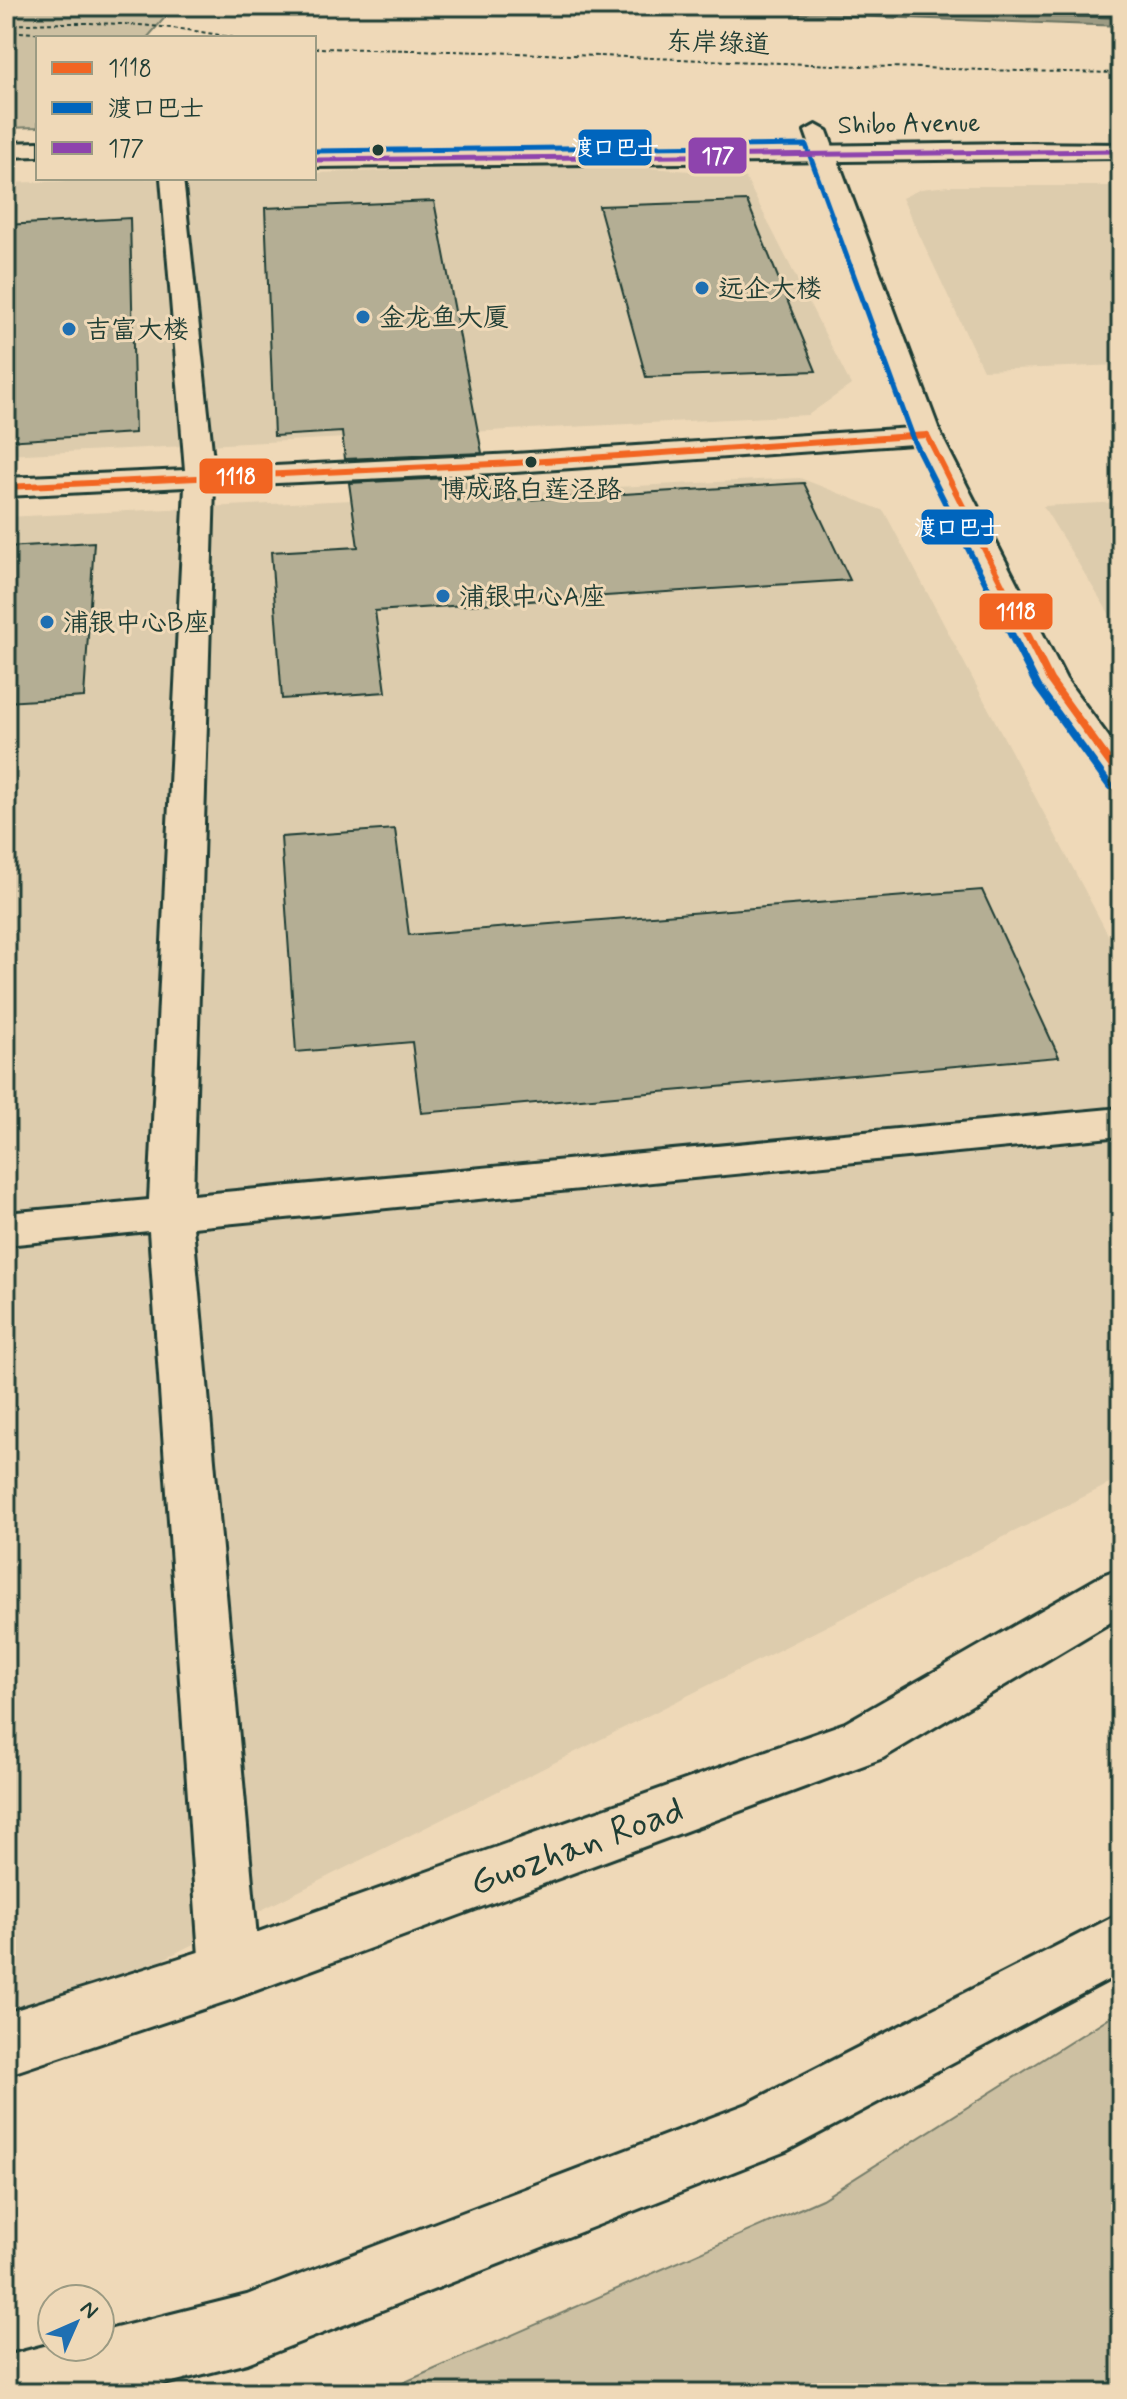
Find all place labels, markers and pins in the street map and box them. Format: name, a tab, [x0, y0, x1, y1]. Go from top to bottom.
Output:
unlabelled marker	[370, 142, 386, 158]
place label: 远企大楼	[718, 273, 822, 307]
marker: 远企大楼	[693, 279, 711, 297]
place label: 金龙鱼大厦	[379, 302, 509, 336]
marker: 金龙鱼大厦	[354, 308, 372, 326]
place label: 吉富大楼	[85, 314, 189, 348]
marker: 吉富大楼	[60, 320, 78, 338]
marker: 博成路白莲泾路	[523, 454, 539, 470]
place label: 博成路白莲泾路	[440, 474, 622, 508]
place label: 浦银中心A座	[459, 581, 606, 615]
marker: 浦银中心A座	[434, 587, 452, 605]
place label: 浦银中心B座	[63, 607, 209, 641]
marker: 浦银中心B座	[38, 613, 56, 631]

